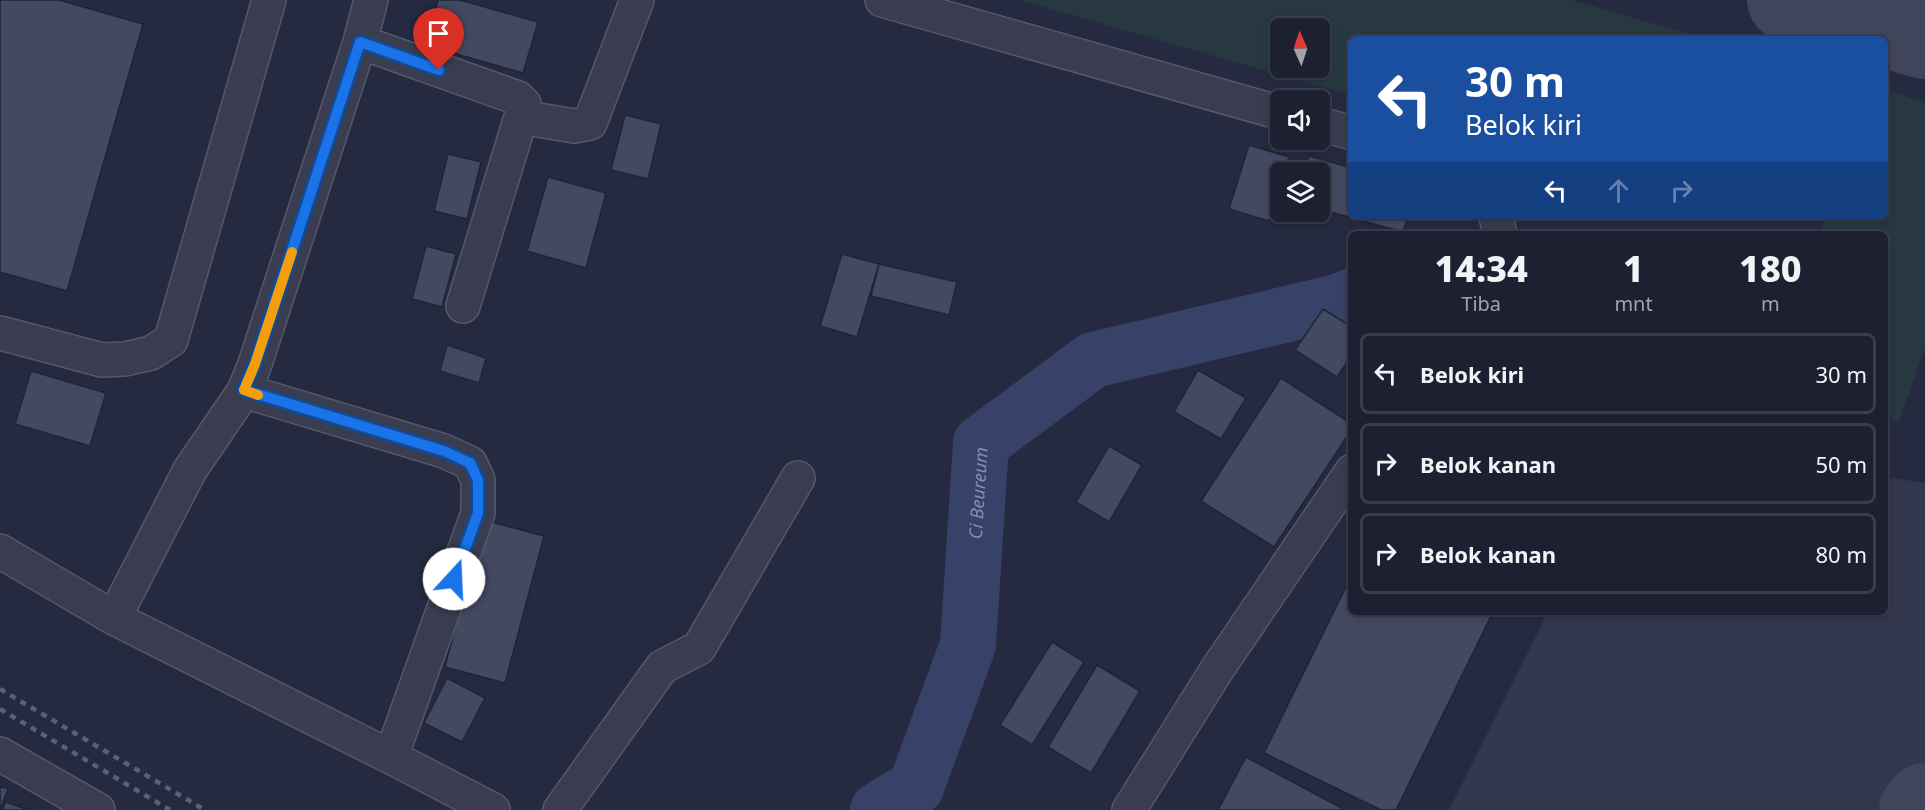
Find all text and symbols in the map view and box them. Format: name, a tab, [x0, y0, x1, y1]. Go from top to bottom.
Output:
pin	[413, 8, 464, 70]
icon: arrive	[422, 17, 455, 50]
north arrow	[1270, 18, 1330, 78]
map controls	[1270, 18, 1330, 222]
text: 30 m	[1465, 52, 1565, 109]
icon: left	[1366, 60, 1444, 138]
button: sound	[1270, 90, 1330, 150]
text: Belok kiri	[1465, 106, 1582, 143]
button: layers	[1270, 162, 1330, 222]
icon: left	[1539, 174, 1572, 207]
icon: ahead	[1602, 174, 1635, 207]
icon: right	[1665, 174, 1698, 207]
text: 14:34	[1434, 244, 1528, 293]
text: 1	[1623, 244, 1644, 293]
text: 180	[1739, 244, 1802, 293]
text: Tiba	[1461, 290, 1501, 317]
text: mnt	[1614, 290, 1653, 317]
text: m	[1761, 290, 1780, 317]
icon: left	[1369, 357, 1402, 390]
text: Belok kiri	[1420, 359, 1524, 389]
text: 30 m	[1816, 359, 1867, 389]
water label: Ci Beureum	[963, 446, 993, 540]
icon: right	[1369, 447, 1402, 480]
text: Belok kanan	[1420, 449, 1556, 479]
text: 50 m	[1816, 449, 1867, 479]
icon: right	[1369, 537, 1402, 570]
text: Belok kanan	[1420, 539, 1556, 569]
text: 80 m	[1816, 539, 1867, 569]
position arrow	[422, 547, 486, 611]

